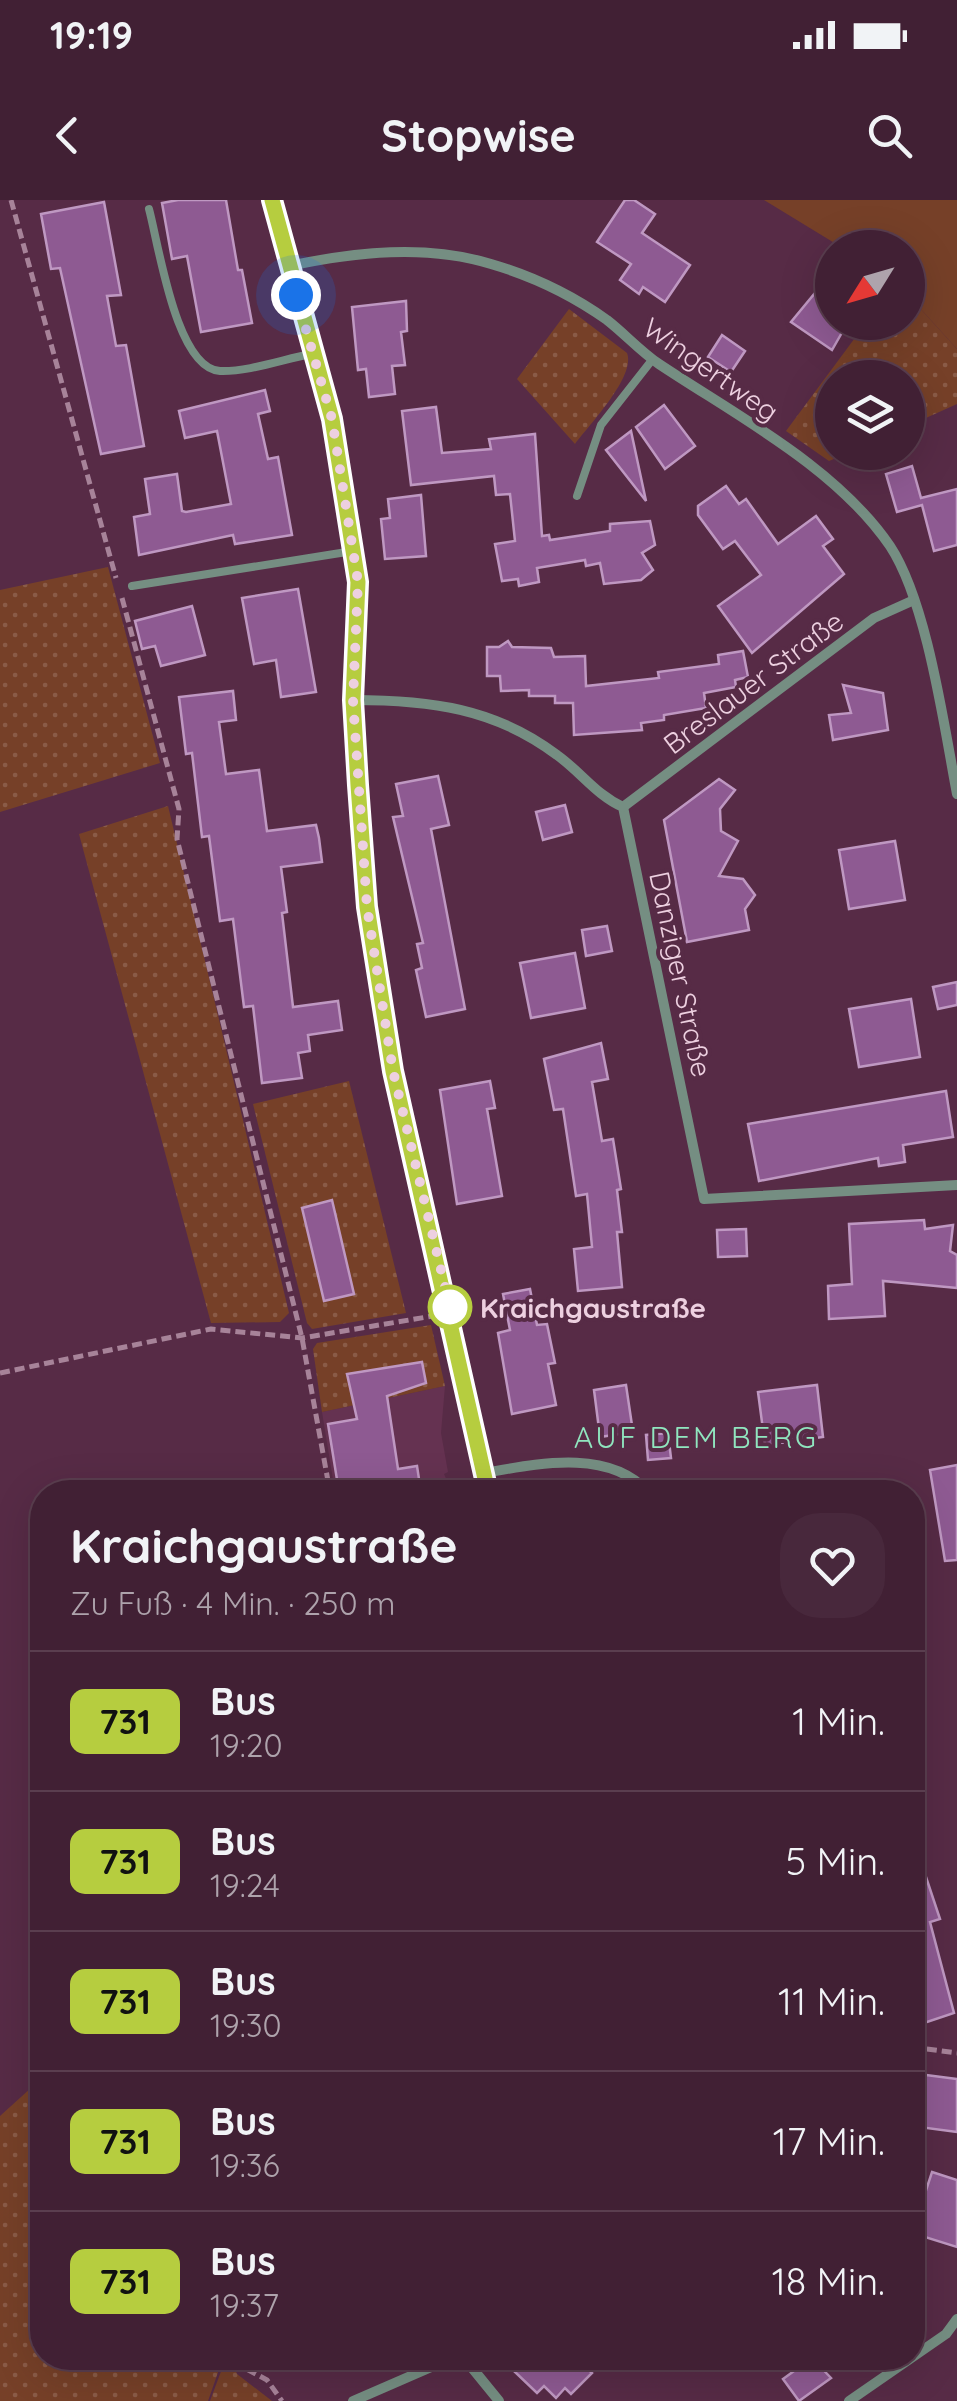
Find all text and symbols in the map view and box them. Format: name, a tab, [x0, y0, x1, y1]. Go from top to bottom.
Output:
text: 19:19	[50, 11, 133, 59]
text: Stopwise	[381, 107, 576, 163]
icon: back	[40, 108, 95, 163]
icon: search	[862, 108, 917, 163]
north arrow	[815, 230, 925, 340]
map controls	[815, 230, 925, 470]
your location	[271, 270, 321, 320]
street label: Wingertweg	[636, 309, 786, 429]
button: layers	[815, 360, 925, 470]
street label: Breslauer Straße	[656, 603, 850, 761]
street label: Danziger Straße	[642, 868, 720, 1080]
marker: Kraichgaustraße	[429, 1286, 471, 1328]
place label: Kraichgaustraße	[480, 1290, 706, 1325]
district label: AUF DEM BERG	[574, 1418, 818, 1456]
button: heart	[780, 1513, 885, 1618]
text: Kraichgaustraße	[70, 1515, 458, 1575]
text: Zu Fuß · 4 Min. · 250 m	[70, 1583, 395, 1623]
text: Bus	[210, 1677, 276, 1725]
text: 1 Min.	[792, 1697, 885, 1745]
text: 731	[99, 1699, 151, 1743]
text: 19:20	[210, 1725, 282, 1765]
text: Bus	[210, 1817, 276, 1865]
text: 5 Min.	[786, 1837, 885, 1885]
text: 731	[99, 1839, 151, 1883]
text: 19:24	[210, 1865, 280, 1905]
text: Bus	[210, 1957, 276, 2005]
text: 11 Min.	[778, 1977, 885, 2025]
text: 731	[99, 1979, 151, 2023]
text: 19:30	[210, 2005, 282, 2045]
text: Bus	[210, 2097, 276, 2145]
text: 17 Min.	[773, 2117, 885, 2165]
text: 731	[99, 2119, 151, 2163]
text: 19:36	[210, 2145, 280, 2185]
text: Bus	[210, 2237, 276, 2285]
text: 18 Min.	[772, 2257, 885, 2305]
text: 731	[99, 2259, 151, 2303]
text: 19:37	[210, 2285, 279, 2325]

